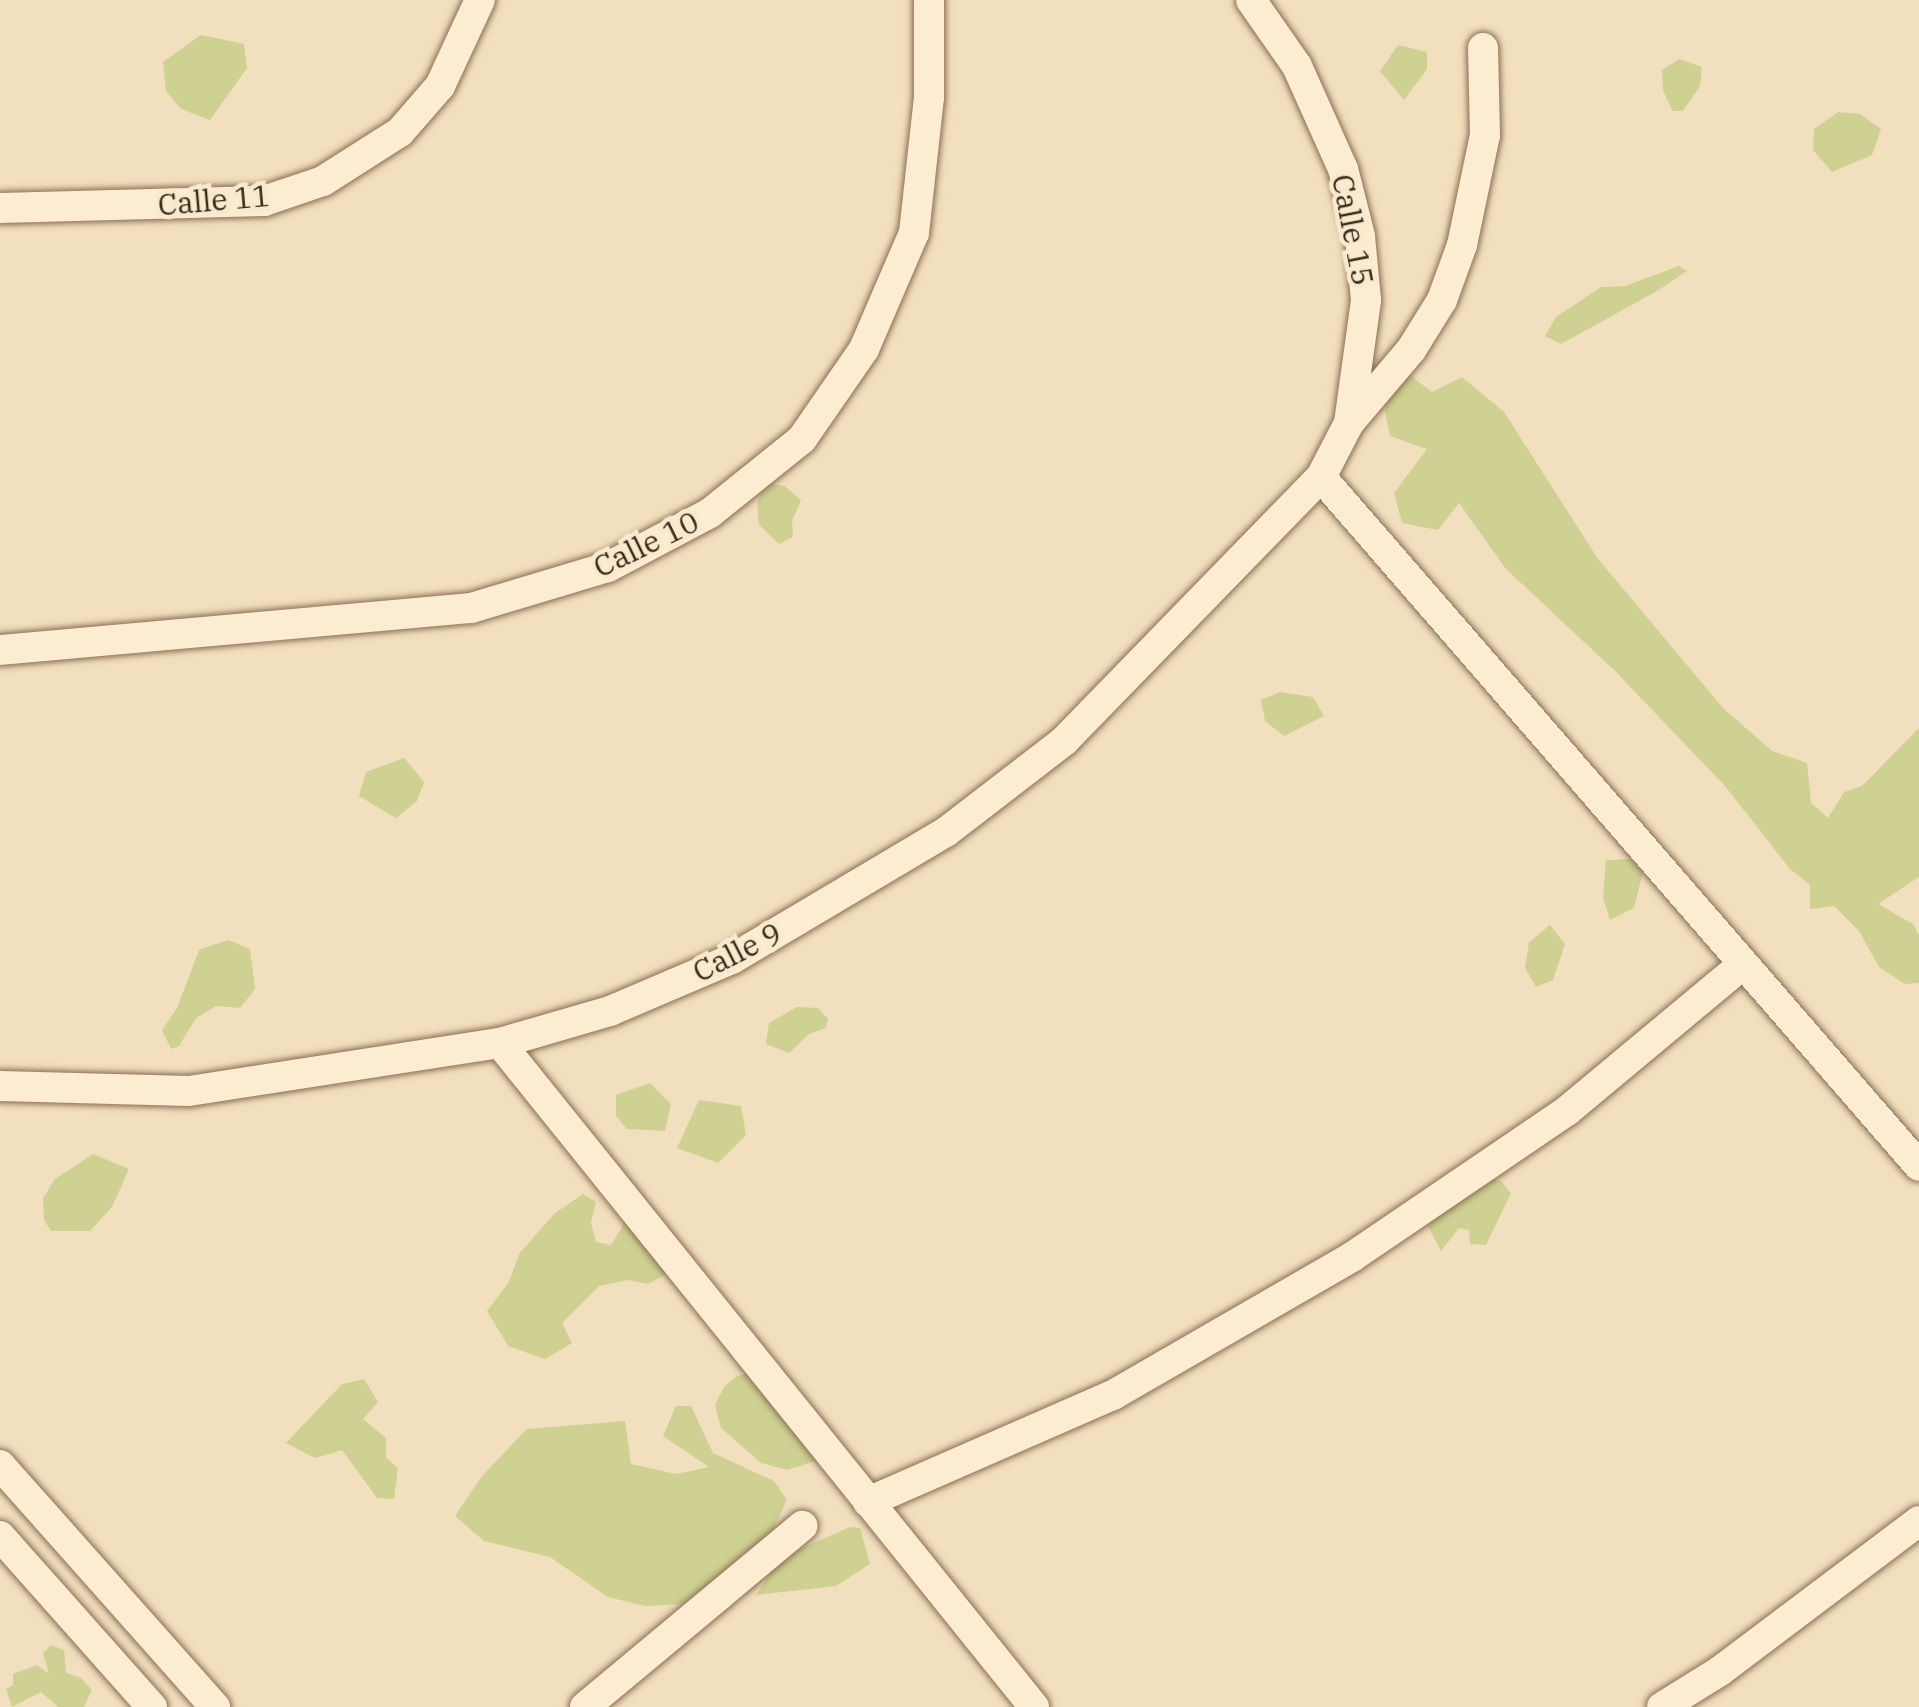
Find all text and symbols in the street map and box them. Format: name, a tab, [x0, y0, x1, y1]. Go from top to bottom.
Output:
street label: Calle 15	[1325, 171, 1381, 289]
street label: Calle 11	[156, 177, 272, 223]
street label: Calle 10	[588, 503, 704, 585]
street label: Calle 9	[687, 914, 787, 990]

